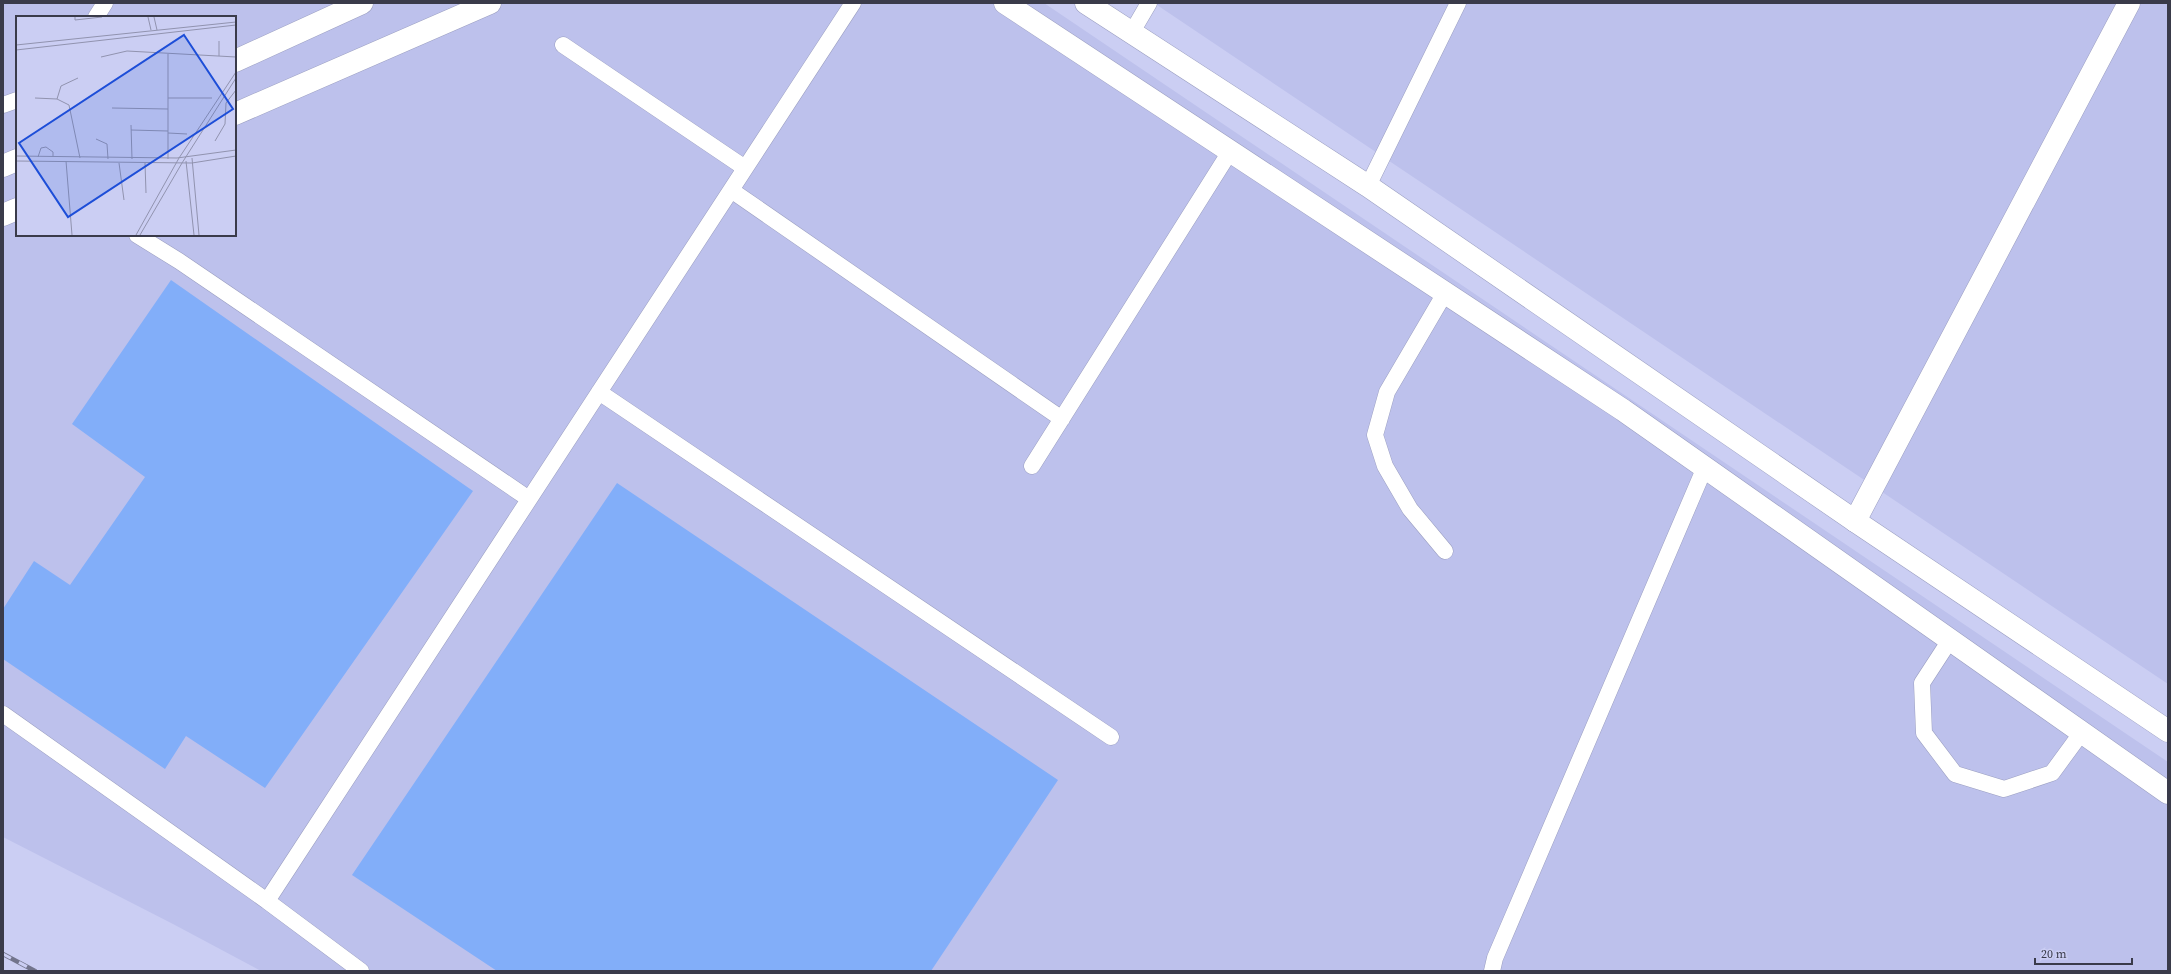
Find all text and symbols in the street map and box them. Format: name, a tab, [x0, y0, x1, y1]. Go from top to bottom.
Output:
inset map	[16, 16, 236, 236]
scale bar	[2035, 940, 2132, 966]
text: 20 m	[2041, 946, 2067, 962]

